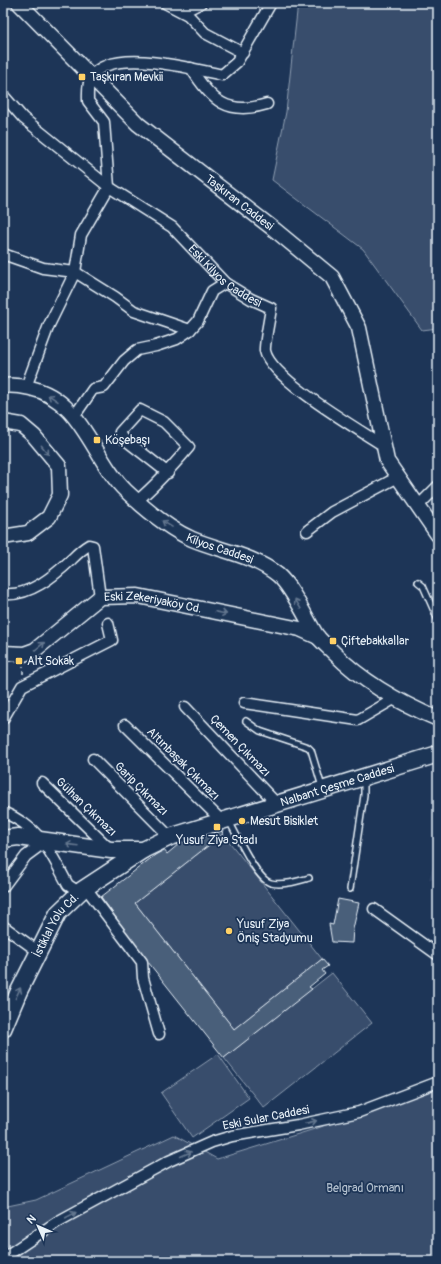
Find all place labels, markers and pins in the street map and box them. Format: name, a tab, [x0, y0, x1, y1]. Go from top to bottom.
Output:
place label: Taşkıran Mevkii	[90, 70, 163, 85]
marker: Taşkıran Mevkii	[77, 72, 87, 82]
place label: Köşebaşı	[105, 433, 150, 448]
marker: Köşebaşı	[92, 435, 102, 445]
place label: Çiftebakkallar	[341, 634, 410, 649]
marker: Çiftebakkallar	[328, 636, 338, 646]
place label: Alt Sokak	[27, 654, 74, 669]
marker: Alt Sokak	[14, 656, 24, 666]
place label: Mesut Bisiklet	[250, 814, 318, 829]
marker: Mesut Bisiklet	[237, 816, 247, 826]
marker: Yusuf Ziya Stadı	[212, 822, 222, 832]
place label: Yusuf Ziya Stadı	[175, 833, 258, 848]
place label: Yusuf Ziya Öniş Stadyumu	[236, 917, 313, 946]
marker: Yusuf Ziya Öniş Stadyumu	[224, 926, 234, 936]

